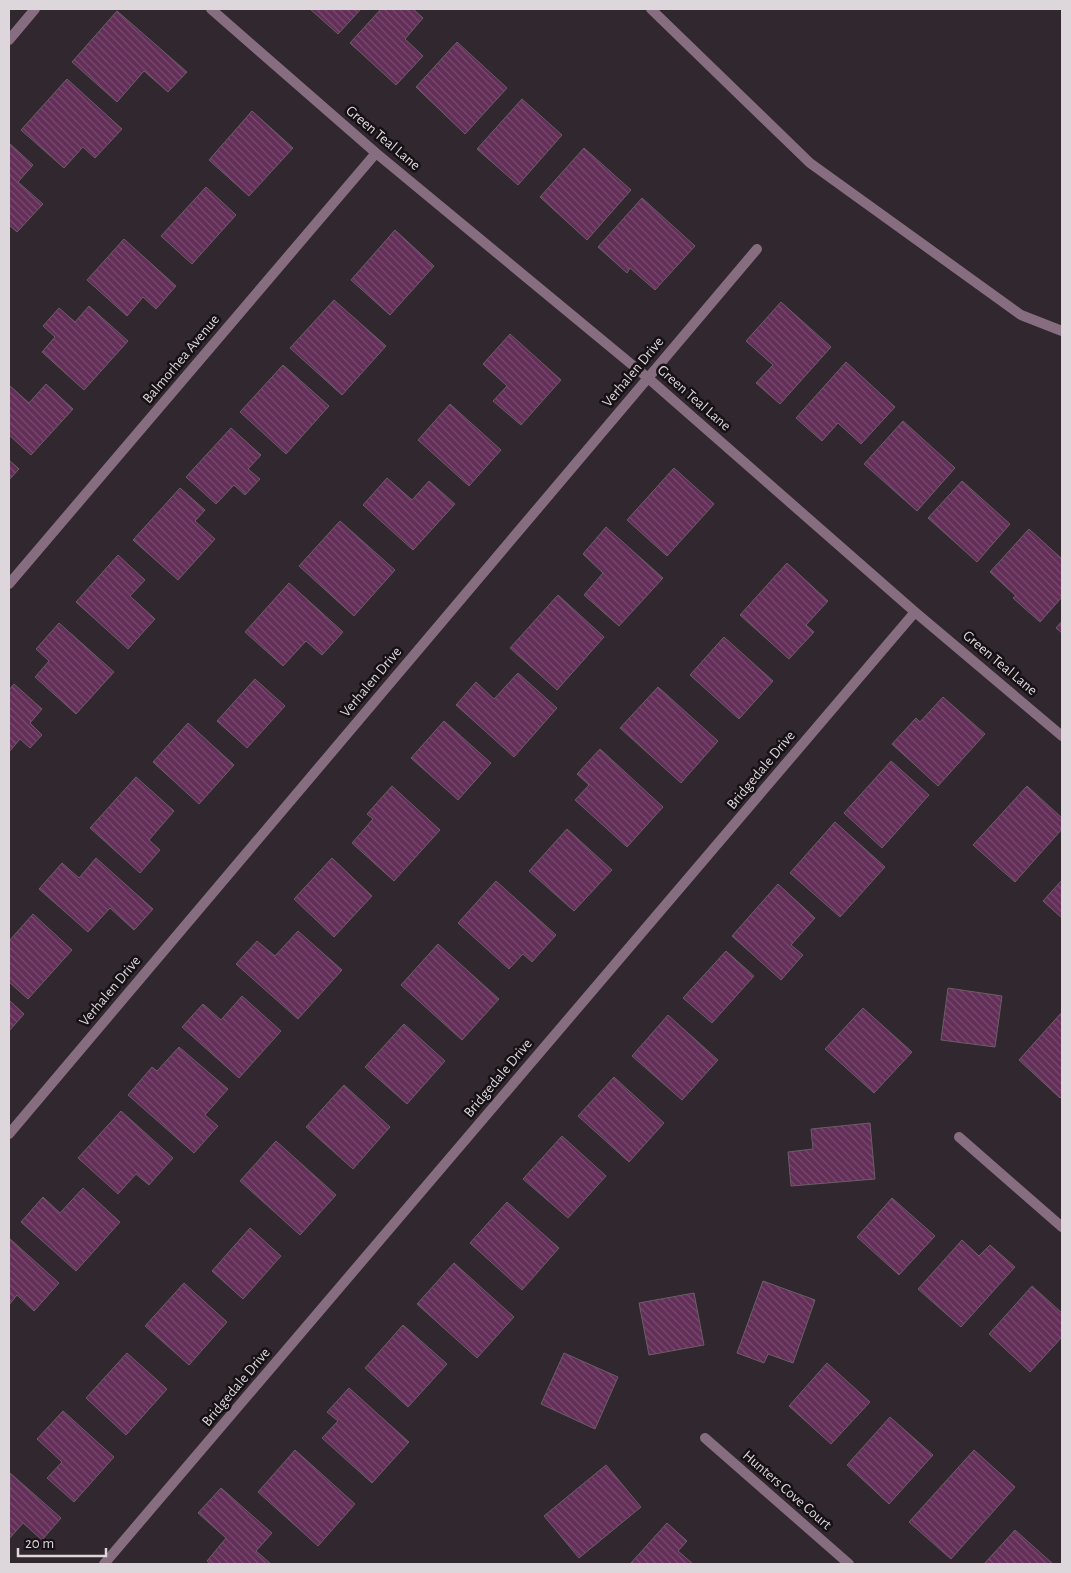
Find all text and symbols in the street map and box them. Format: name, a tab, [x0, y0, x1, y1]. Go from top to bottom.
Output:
street label: Green Teal Lane	[343, 103, 423, 173]
street label: Balmorhea Avenue	[140, 312, 222, 406]
street label: Verhalen Drive	[600, 334, 667, 410]
street label: Green Teal Lane	[654, 362, 734, 434]
street label: Green Teal Lane	[960, 628, 1040, 698]
street label: Verhalen Drive	[338, 644, 405, 720]
street label: Bridgedale Drive	[724, 728, 798, 812]
street label: Verhalen Drive	[77, 953, 144, 1029]
street label: Bridgedale Drive	[461, 1036, 535, 1120]
street label: Bridgedale Drive	[199, 1345, 273, 1429]
street label: Hunters Cove Court	[740, 1448, 834, 1533]
scale bar	[18, 1526, 105, 1558]
text: 20 m	[25, 1536, 54, 1551]

